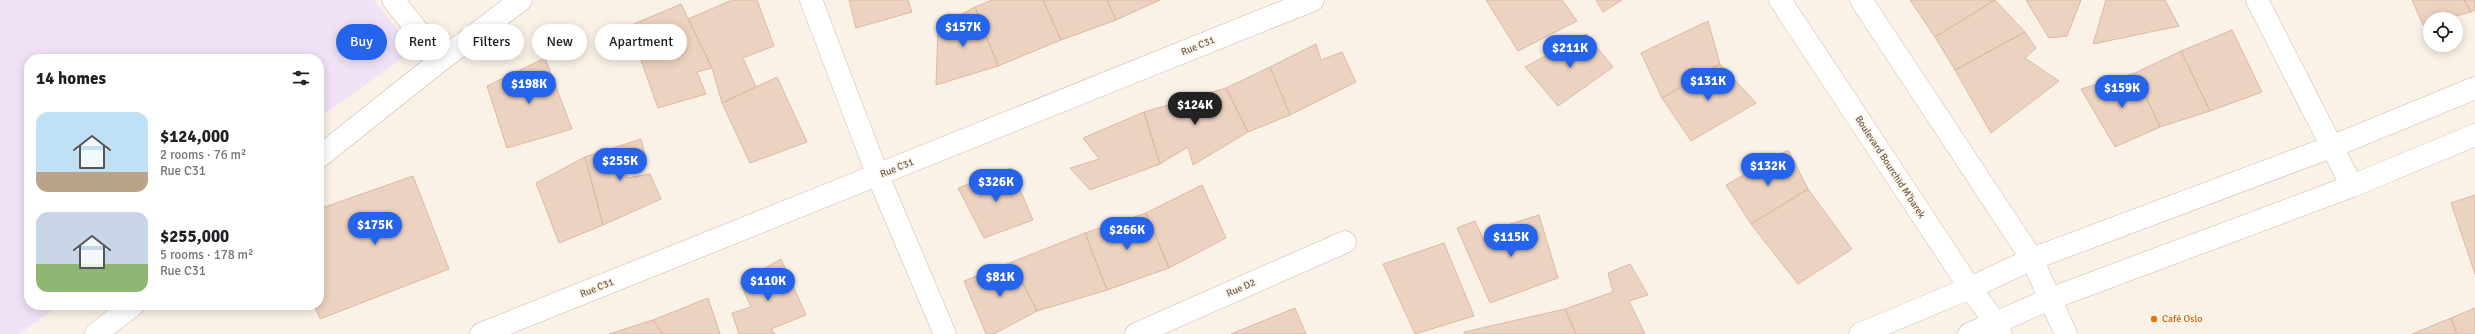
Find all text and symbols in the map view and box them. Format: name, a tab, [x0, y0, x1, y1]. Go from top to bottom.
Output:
map controls	[2423, 12, 2463, 52]
button: locate	[2423, 12, 2463, 52]
pin: $157K	[935, 14, 991, 48]
text: $157K	[945, 19, 981, 35]
chip: Buy	[336, 24, 387, 60]
chip: Rent	[395, 24, 450, 60]
chip: Filters	[458, 24, 524, 60]
chip: New	[532, 24, 587, 60]
chip: Apartment	[595, 24, 687, 60]
street label: Rue C31	[1179, 34, 1217, 58]
pin: $211K	[1542, 35, 1598, 69]
text: $211K	[1552, 40, 1588, 56]
icon: filters	[290, 67, 312, 89]
text: 14 homes	[36, 68, 106, 89]
pin: $131K	[1680, 68, 1736, 102]
pin: $198K	[501, 71, 557, 105]
text: $131K	[1690, 73, 1726, 89]
pin: $159K	[2094, 75, 2150, 109]
text: $198K	[511, 76, 547, 92]
text: $159K	[2104, 80, 2140, 96]
pin: $124K	[1167, 92, 1223, 126]
text: $124K	[1177, 97, 1213, 113]
street label: Boulevard Bourchid M'barek	[1852, 114, 1928, 220]
text: $124,000	[160, 126, 229, 147]
icon: home	[68, 128, 116, 176]
text: 2 rooms · 76 m²	[160, 147, 246, 163]
pin: $255K	[592, 148, 648, 182]
text: $255K	[602, 153, 638, 169]
pin: $132K	[1740, 153, 1796, 187]
street label: Rue C31	[878, 156, 916, 180]
text: $132K	[1750, 158, 1786, 174]
text: Rue C31	[160, 163, 206, 179]
pin: $326K	[968, 169, 1024, 203]
text: $326K	[978, 174, 1014, 190]
pin: $175K	[347, 212, 403, 246]
text: $175K	[357, 217, 393, 233]
pin: $266K	[1099, 217, 1155, 251]
text: $266K	[1109, 222, 1145, 238]
pin: $115K	[1483, 224, 1539, 258]
text: $255,000	[160, 226, 229, 247]
icon: home	[68, 228, 116, 276]
text: $115K	[1493, 229, 1529, 245]
text: 5 rooms · 178 m²	[160, 247, 253, 263]
text: Rue C31	[160, 263, 206, 279]
pin: $81K	[976, 264, 1024, 298]
pin: $110K	[740, 268, 796, 302]
text: $81K	[985, 269, 1015, 285]
text: $110K	[750, 273, 786, 289]
street label: Rue C31	[578, 276, 616, 300]
street label: Rue D2	[1225, 276, 1257, 300]
place label: Café Oslo	[2162, 313, 2203, 325]
marker: Café Oslo	[2149, 314, 2159, 324]

